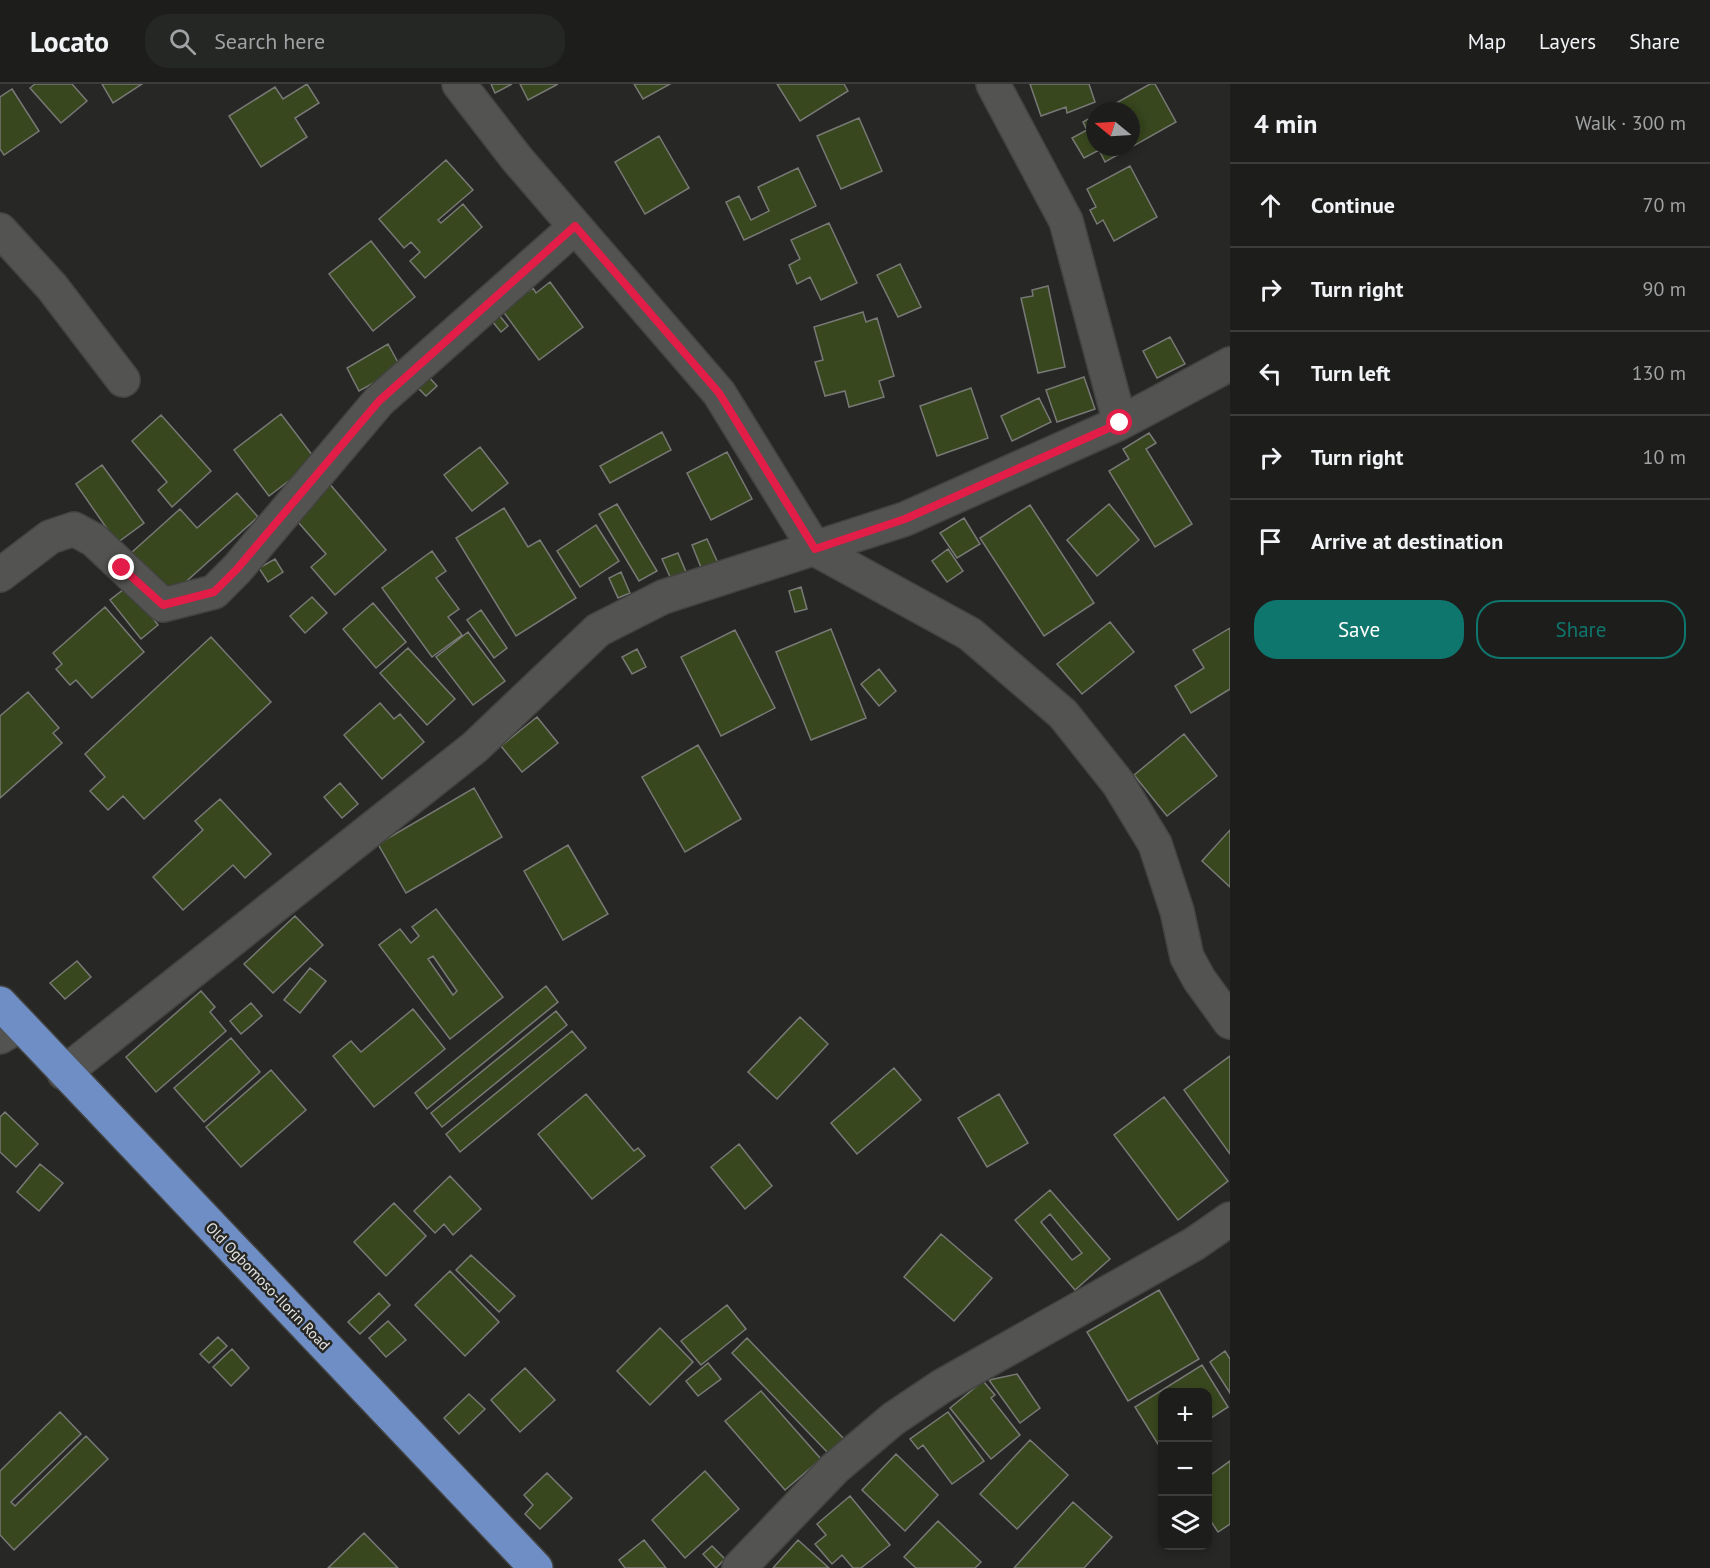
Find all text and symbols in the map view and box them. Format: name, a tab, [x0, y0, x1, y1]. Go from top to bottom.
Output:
search box	[145, 14, 565, 68]
text: Locato	[30, 23, 109, 60]
icon: search	[166, 25, 199, 58]
text: Search here	[214, 27, 325, 55]
text: Map	[1468, 28, 1506, 55]
text: Layers	[1539, 28, 1596, 55]
text: Share	[1629, 28, 1680, 55]
north arrow	[1086, 102, 1140, 156]
text: 4 min	[1254, 107, 1317, 140]
text: Walk · 300 m	[1575, 110, 1686, 136]
icon: ahead	[1254, 189, 1287, 222]
text: Continue	[1311, 191, 1395, 219]
text: 70 m	[1643, 192, 1686, 218]
icon: right	[1254, 273, 1287, 306]
text: Turn right	[1311, 275, 1403, 303]
text: 90 m	[1643, 276, 1686, 302]
icon: left	[1254, 357, 1287, 390]
text: Turn left	[1311, 359, 1391, 387]
text: 130 m	[1632, 360, 1686, 386]
route start	[1106, 409, 1132, 435]
icon: right	[1254, 441, 1287, 474]
text: Turn right	[1311, 443, 1403, 471]
text: 10 m	[1643, 444, 1686, 470]
icon: arrive	[1254, 525, 1287, 558]
text: Arrive at destination	[1311, 527, 1503, 555]
route end	[108, 554, 134, 580]
button: Save	[1254, 600, 1464, 659]
button: Share	[1476, 600, 1686, 659]
street label: Old Ogbomoso-Ilorin Road	[202, 1218, 334, 1354]
map controls	[1158, 1388, 1212, 1550]
button: +	[1158, 1388, 1212, 1442]
button: −	[1158, 1442, 1212, 1496]
button: layers	[1158, 1496, 1212, 1550]

